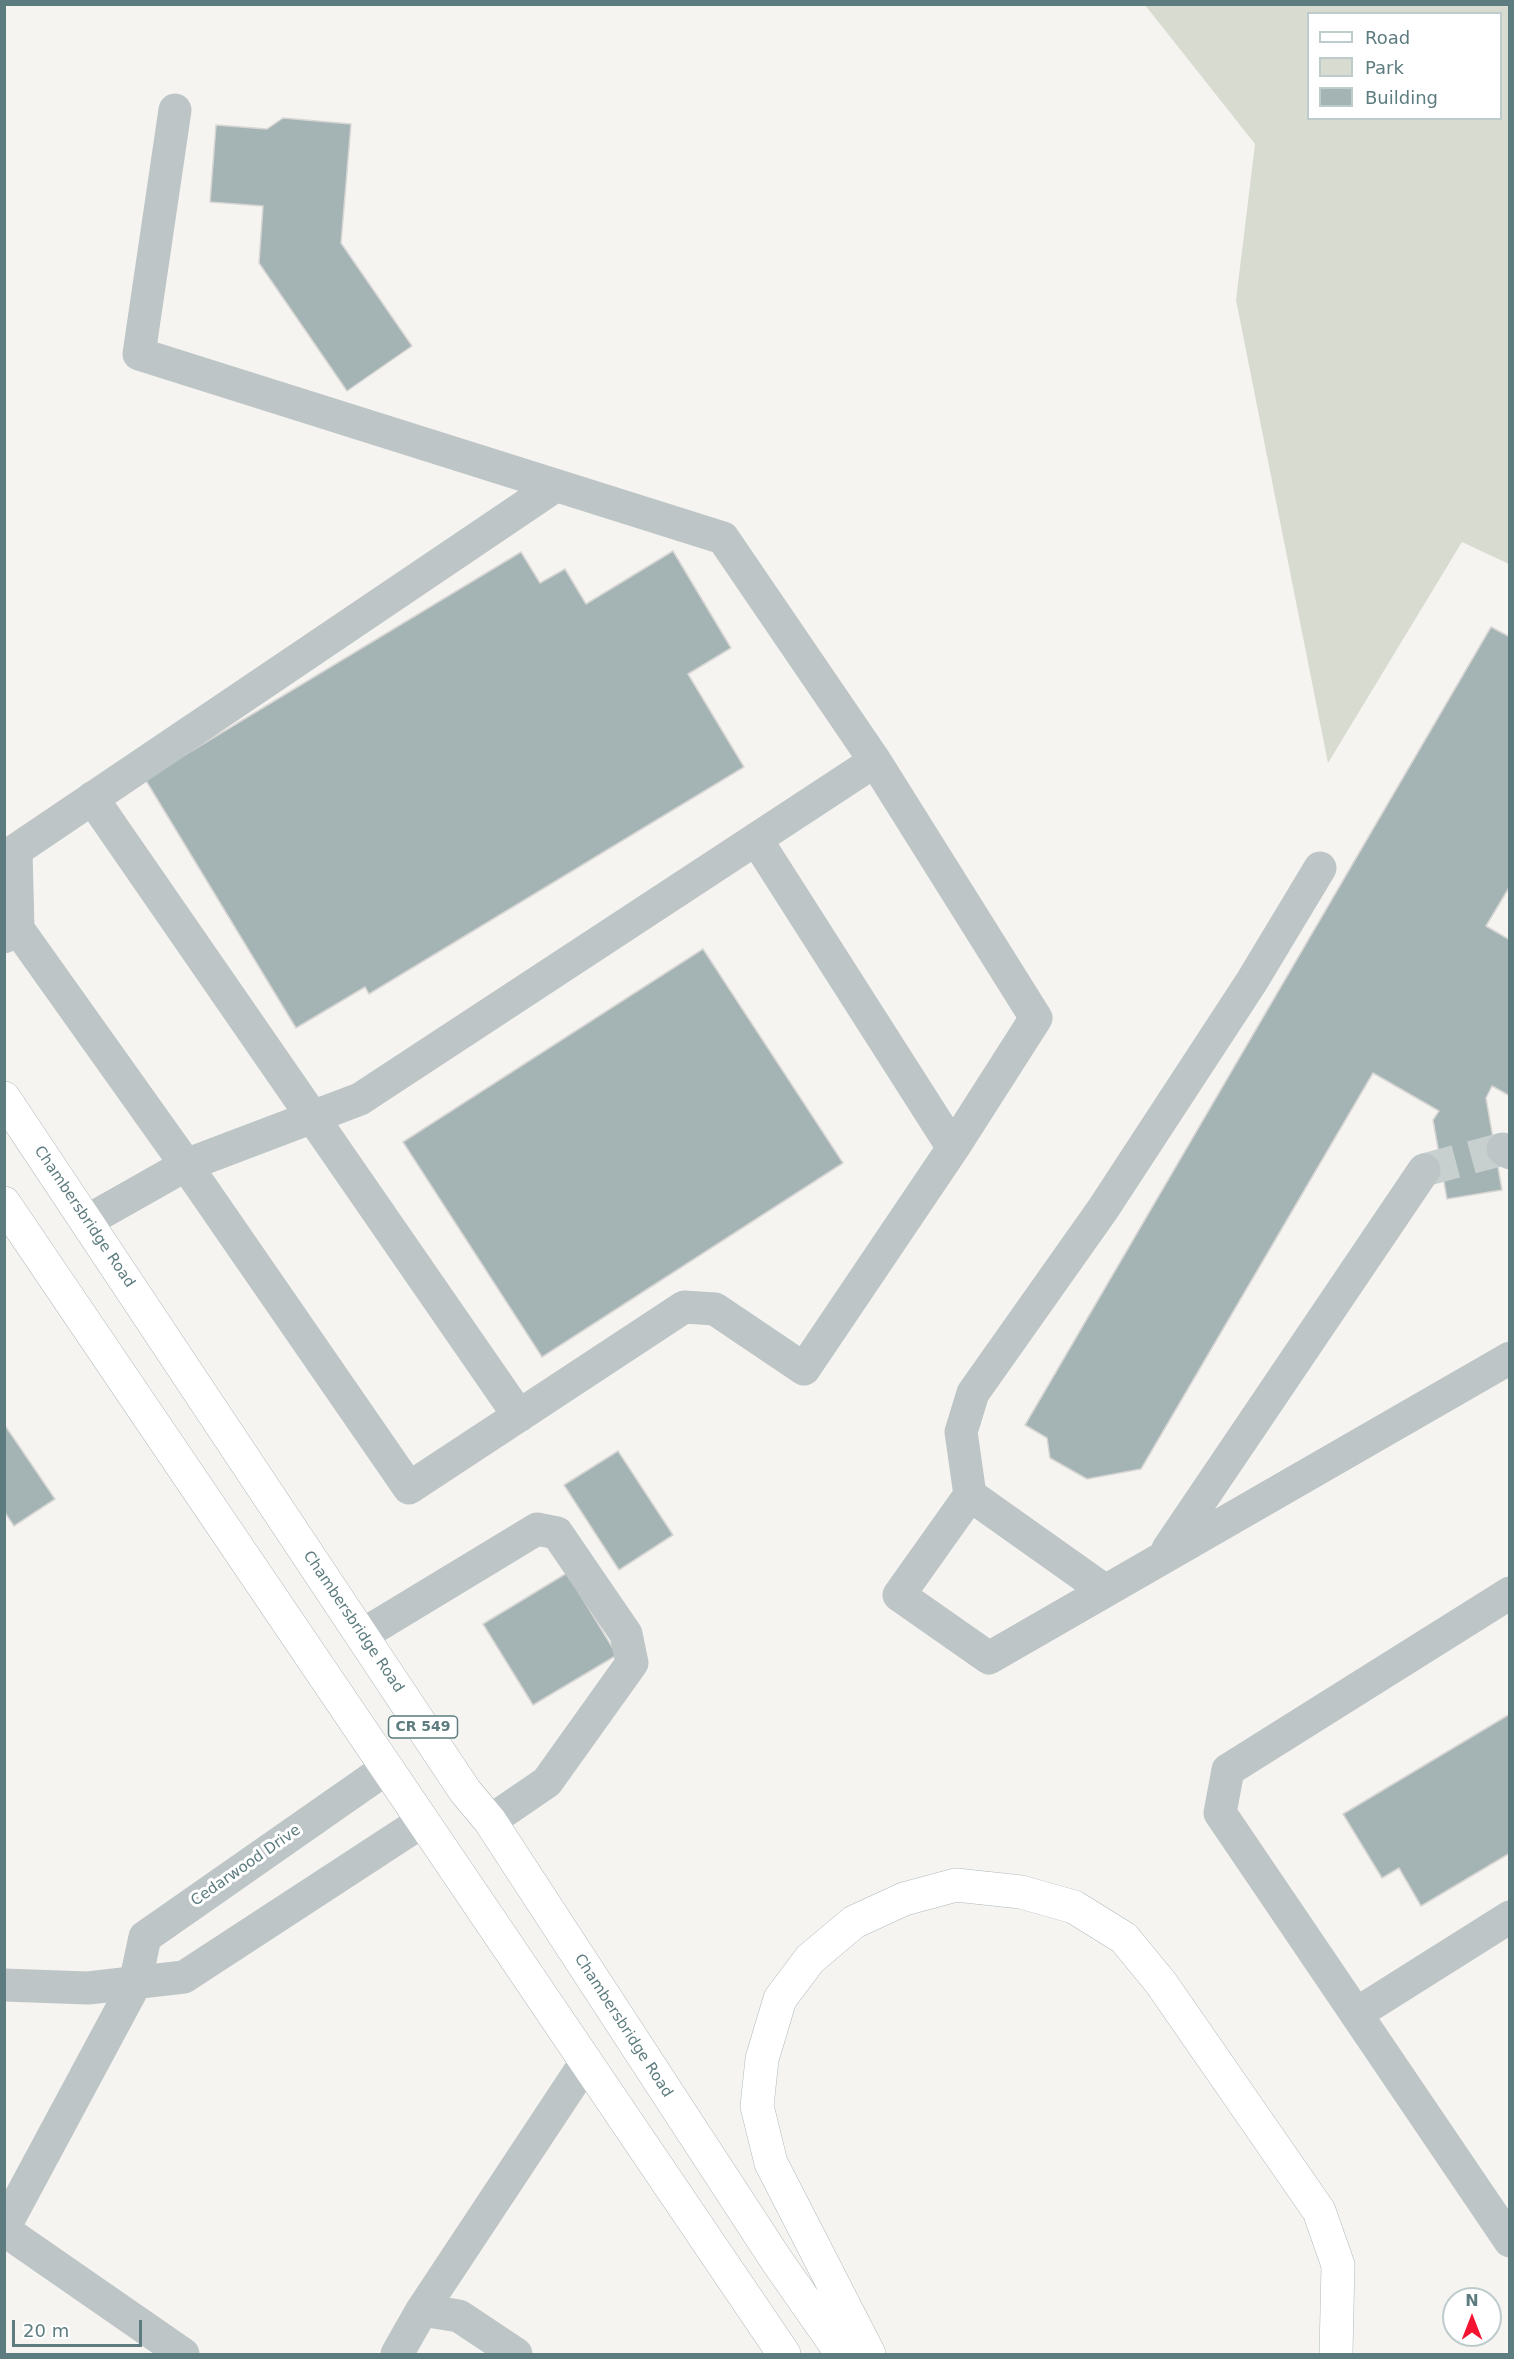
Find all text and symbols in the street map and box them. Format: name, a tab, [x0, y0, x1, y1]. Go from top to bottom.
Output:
legend	[1307, 12, 1502, 120]
text: Road	[1365, 27, 1410, 48]
text: Park	[1365, 57, 1404, 78]
text: Building	[1365, 87, 1438, 108]
street label: Chambersbridge Road	[30, 1143, 138, 1291]
street label: Chambersbridge Road	[299, 1548, 407, 1696]
road number: CR 549	[388, 1716, 458, 1738]
street label: Cedarwood Drive	[188, 1821, 304, 1911]
street label: Chambersbridge Road	[570, 1951, 676, 2101]
north arrow	[1442, 2287, 1502, 2347]
text: N	[1465, 2291, 1479, 2310]
scale bar	[15, 2308, 146, 2346]
text: 20 m	[23, 2320, 69, 2341]

